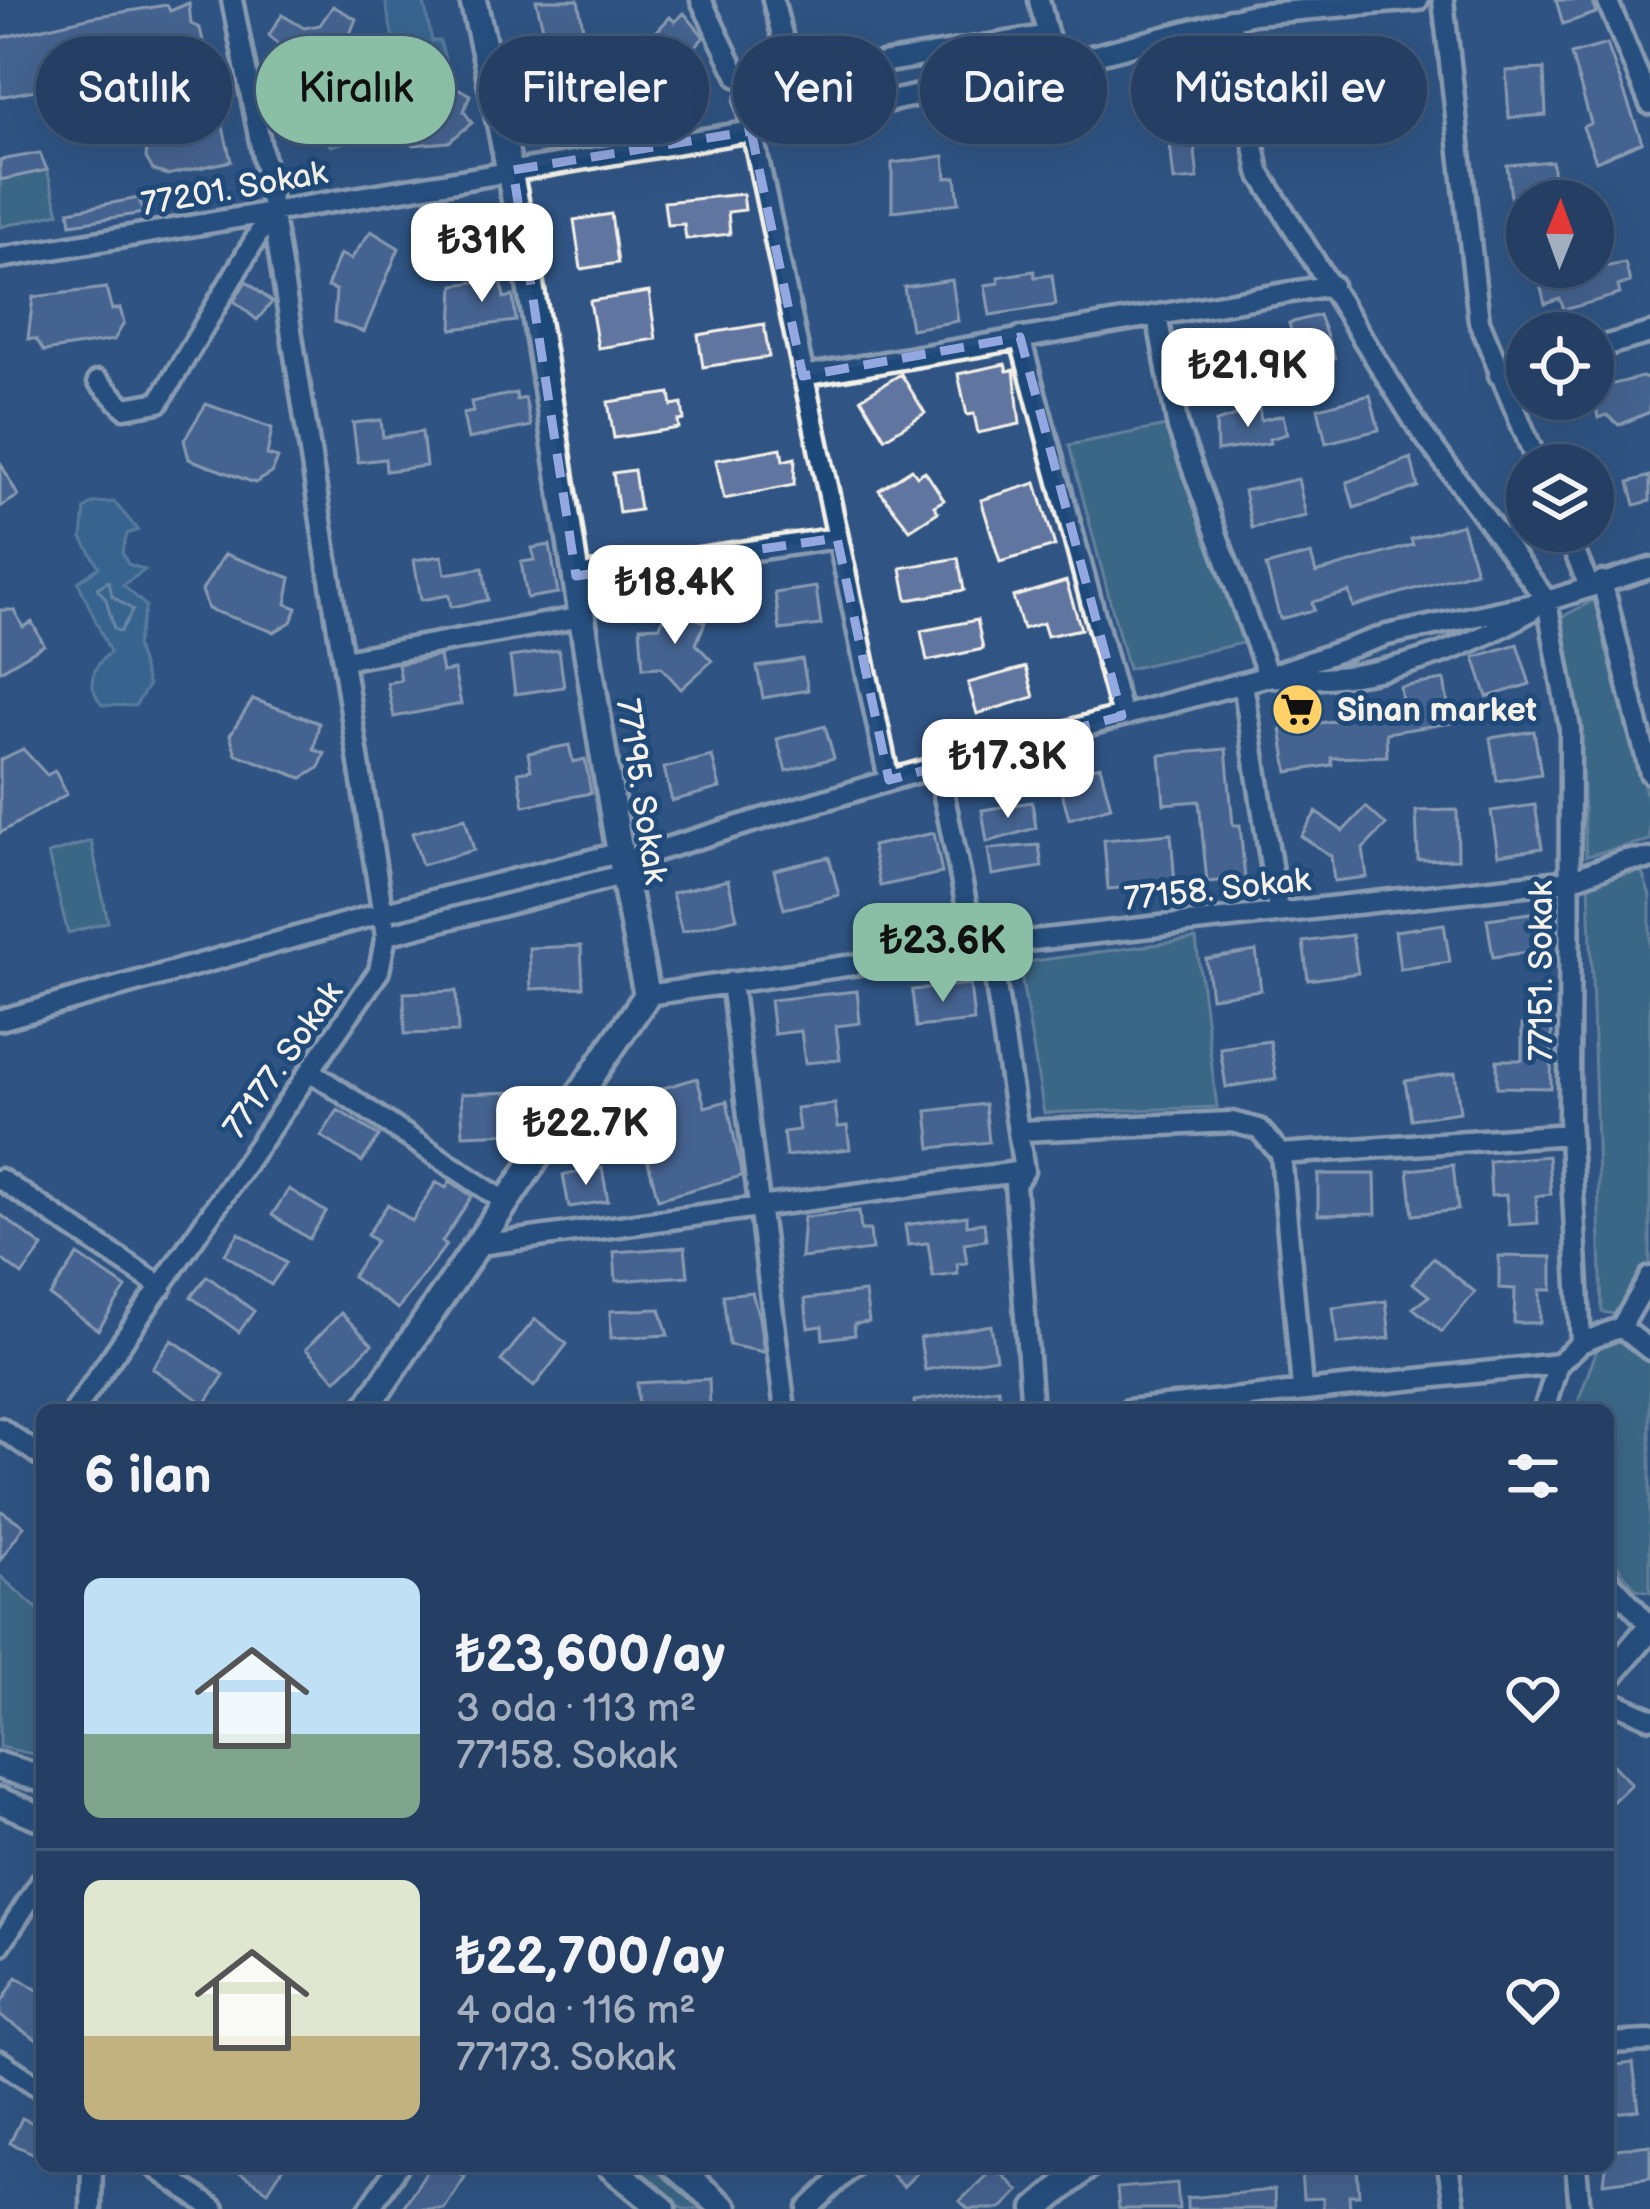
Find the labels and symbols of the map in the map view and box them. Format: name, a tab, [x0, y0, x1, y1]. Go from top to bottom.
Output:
street label: 77201. Sokak	[138, 153, 331, 225]
north arrow	[1506, 180, 1614, 288]
pin: ₺31K	[411, 203, 553, 305]
pin: ₺21.9K	[1150, 328, 1346, 430]
pin: ₺18.4K	[577, 545, 773, 647]
supermarket icon: Sinan market	[1270, 681, 1326, 737]
place label: Sinan market	[1337, 691, 1537, 731]
street label: 77195. Sokak	[607, 696, 676, 888]
pin: ₺17.3K	[910, 719, 1106, 821]
street label: 77158. Sokak	[1122, 860, 1313, 920]
street label: 77151. Sokak	[1522, 880, 1562, 1061]
pin: ₺23.6K	[845, 903, 1041, 1005]
street label: 77177. Sokak	[215, 974, 353, 1146]
pin: ₺22.7K	[488, 1086, 684, 1188]

